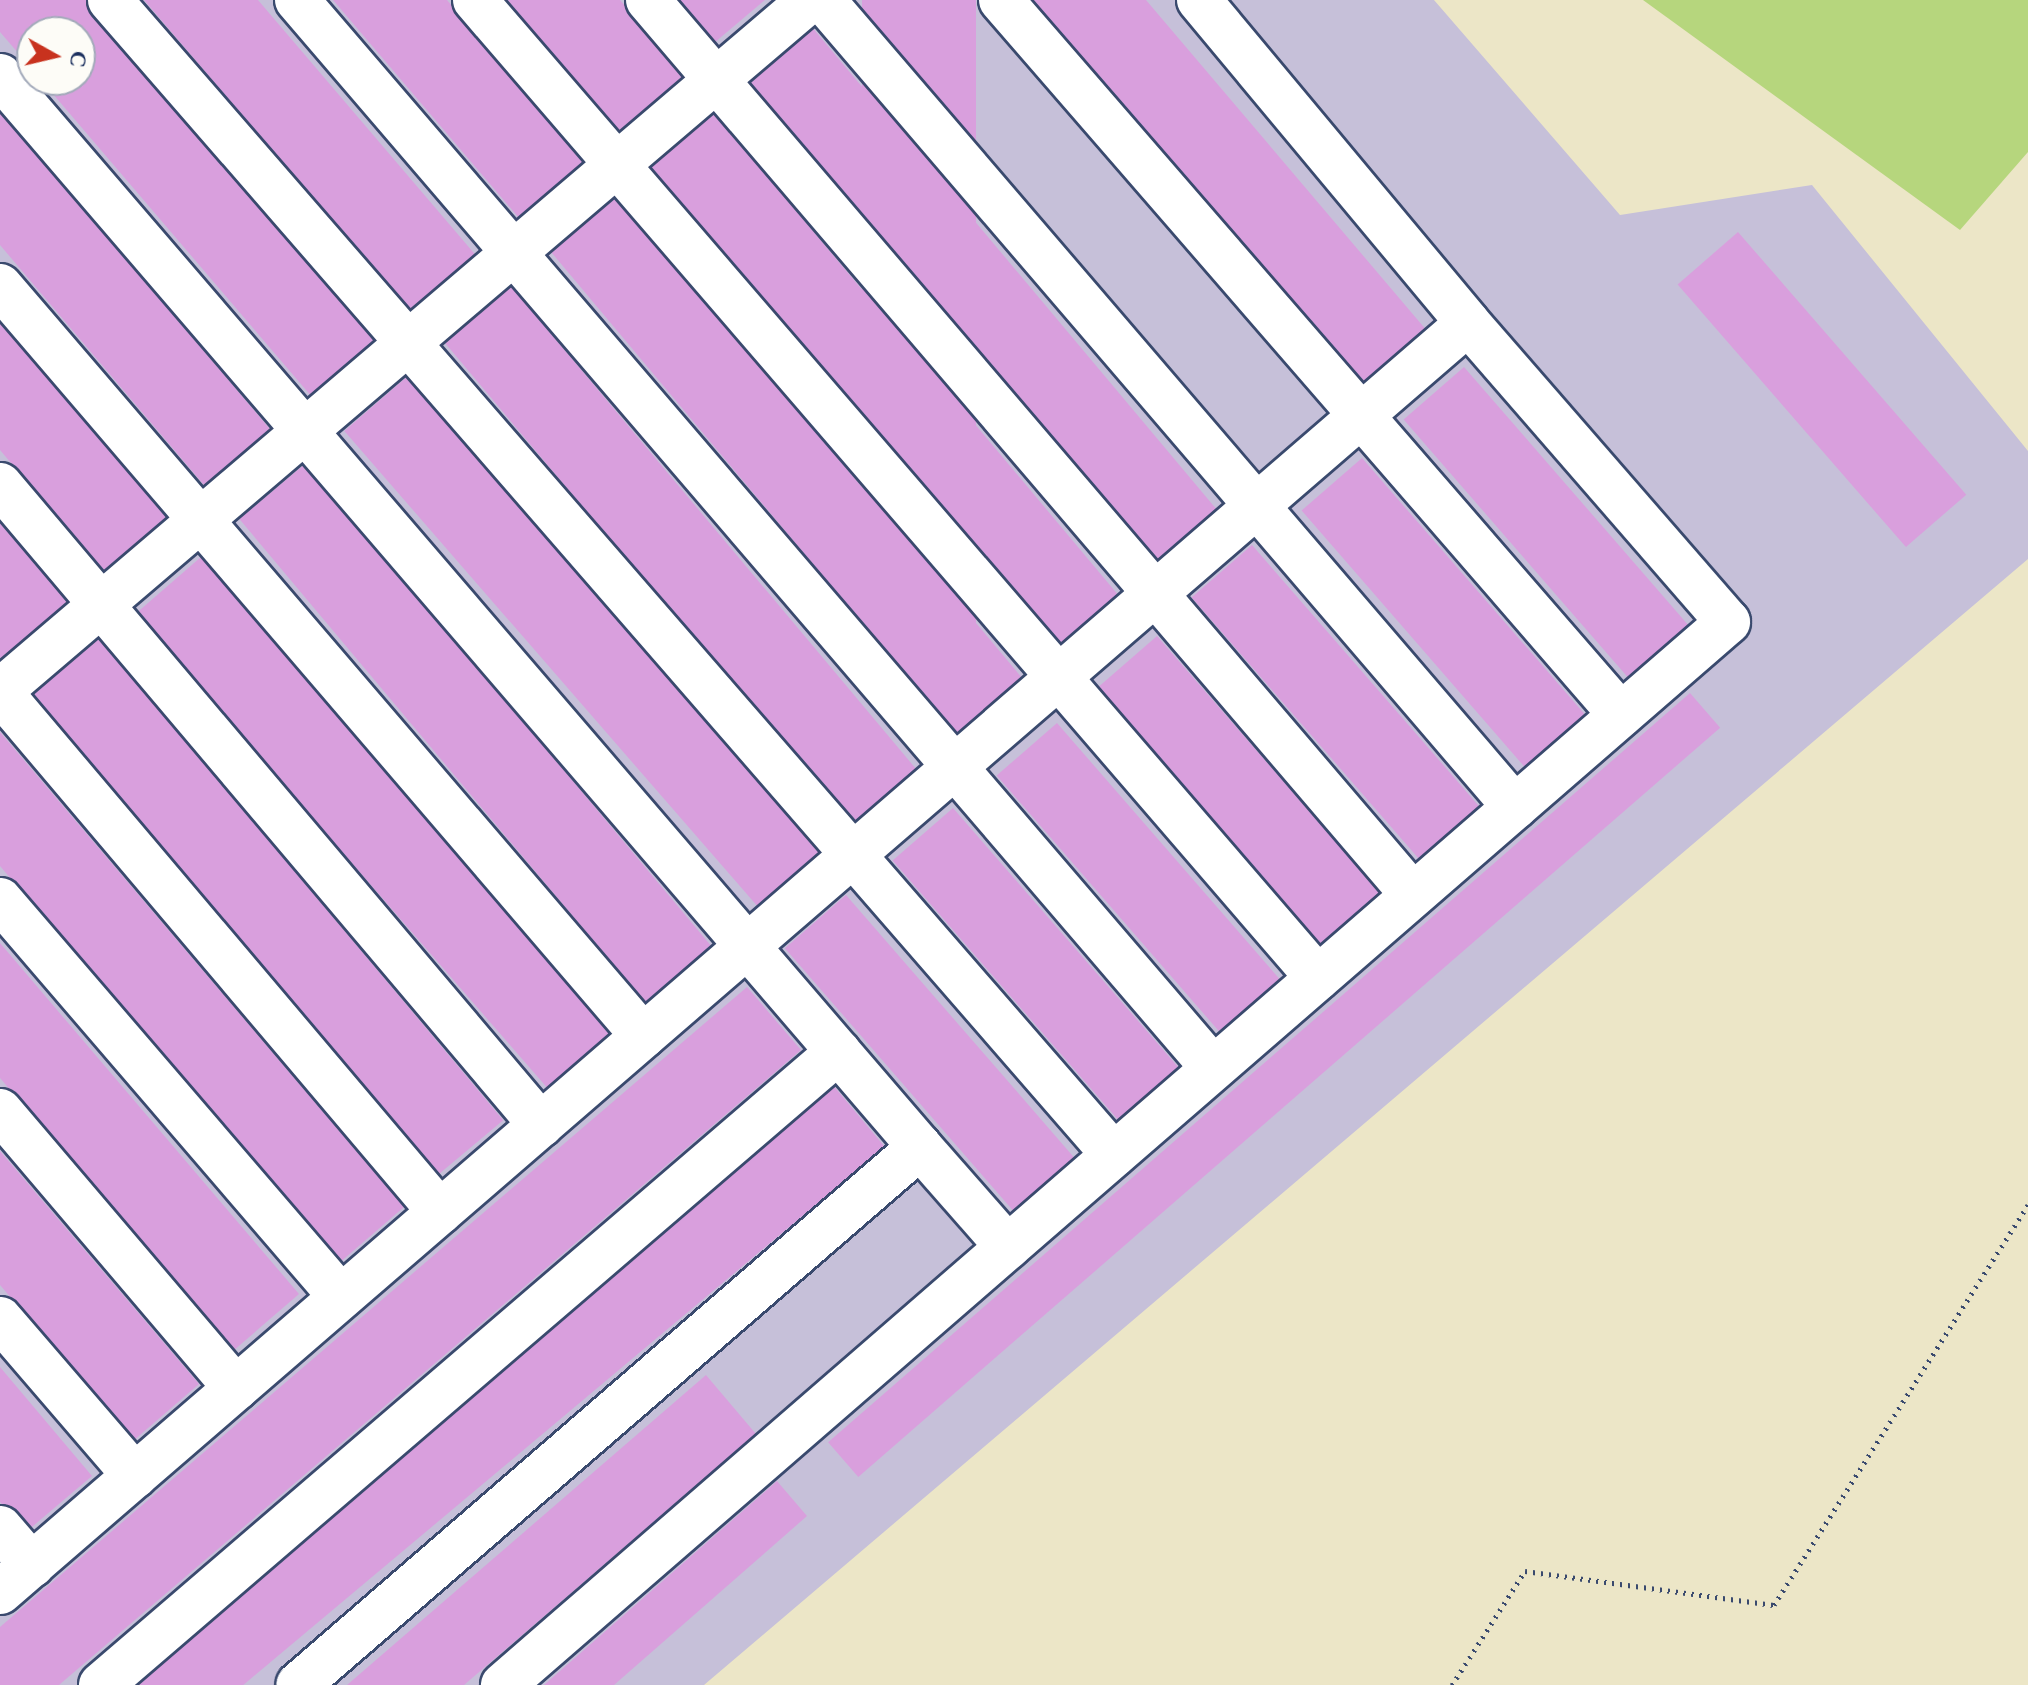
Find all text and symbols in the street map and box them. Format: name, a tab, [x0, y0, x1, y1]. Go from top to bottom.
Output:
north arrow	[16, 16, 96, 96]
text: С	[63, 49, 94, 69]

